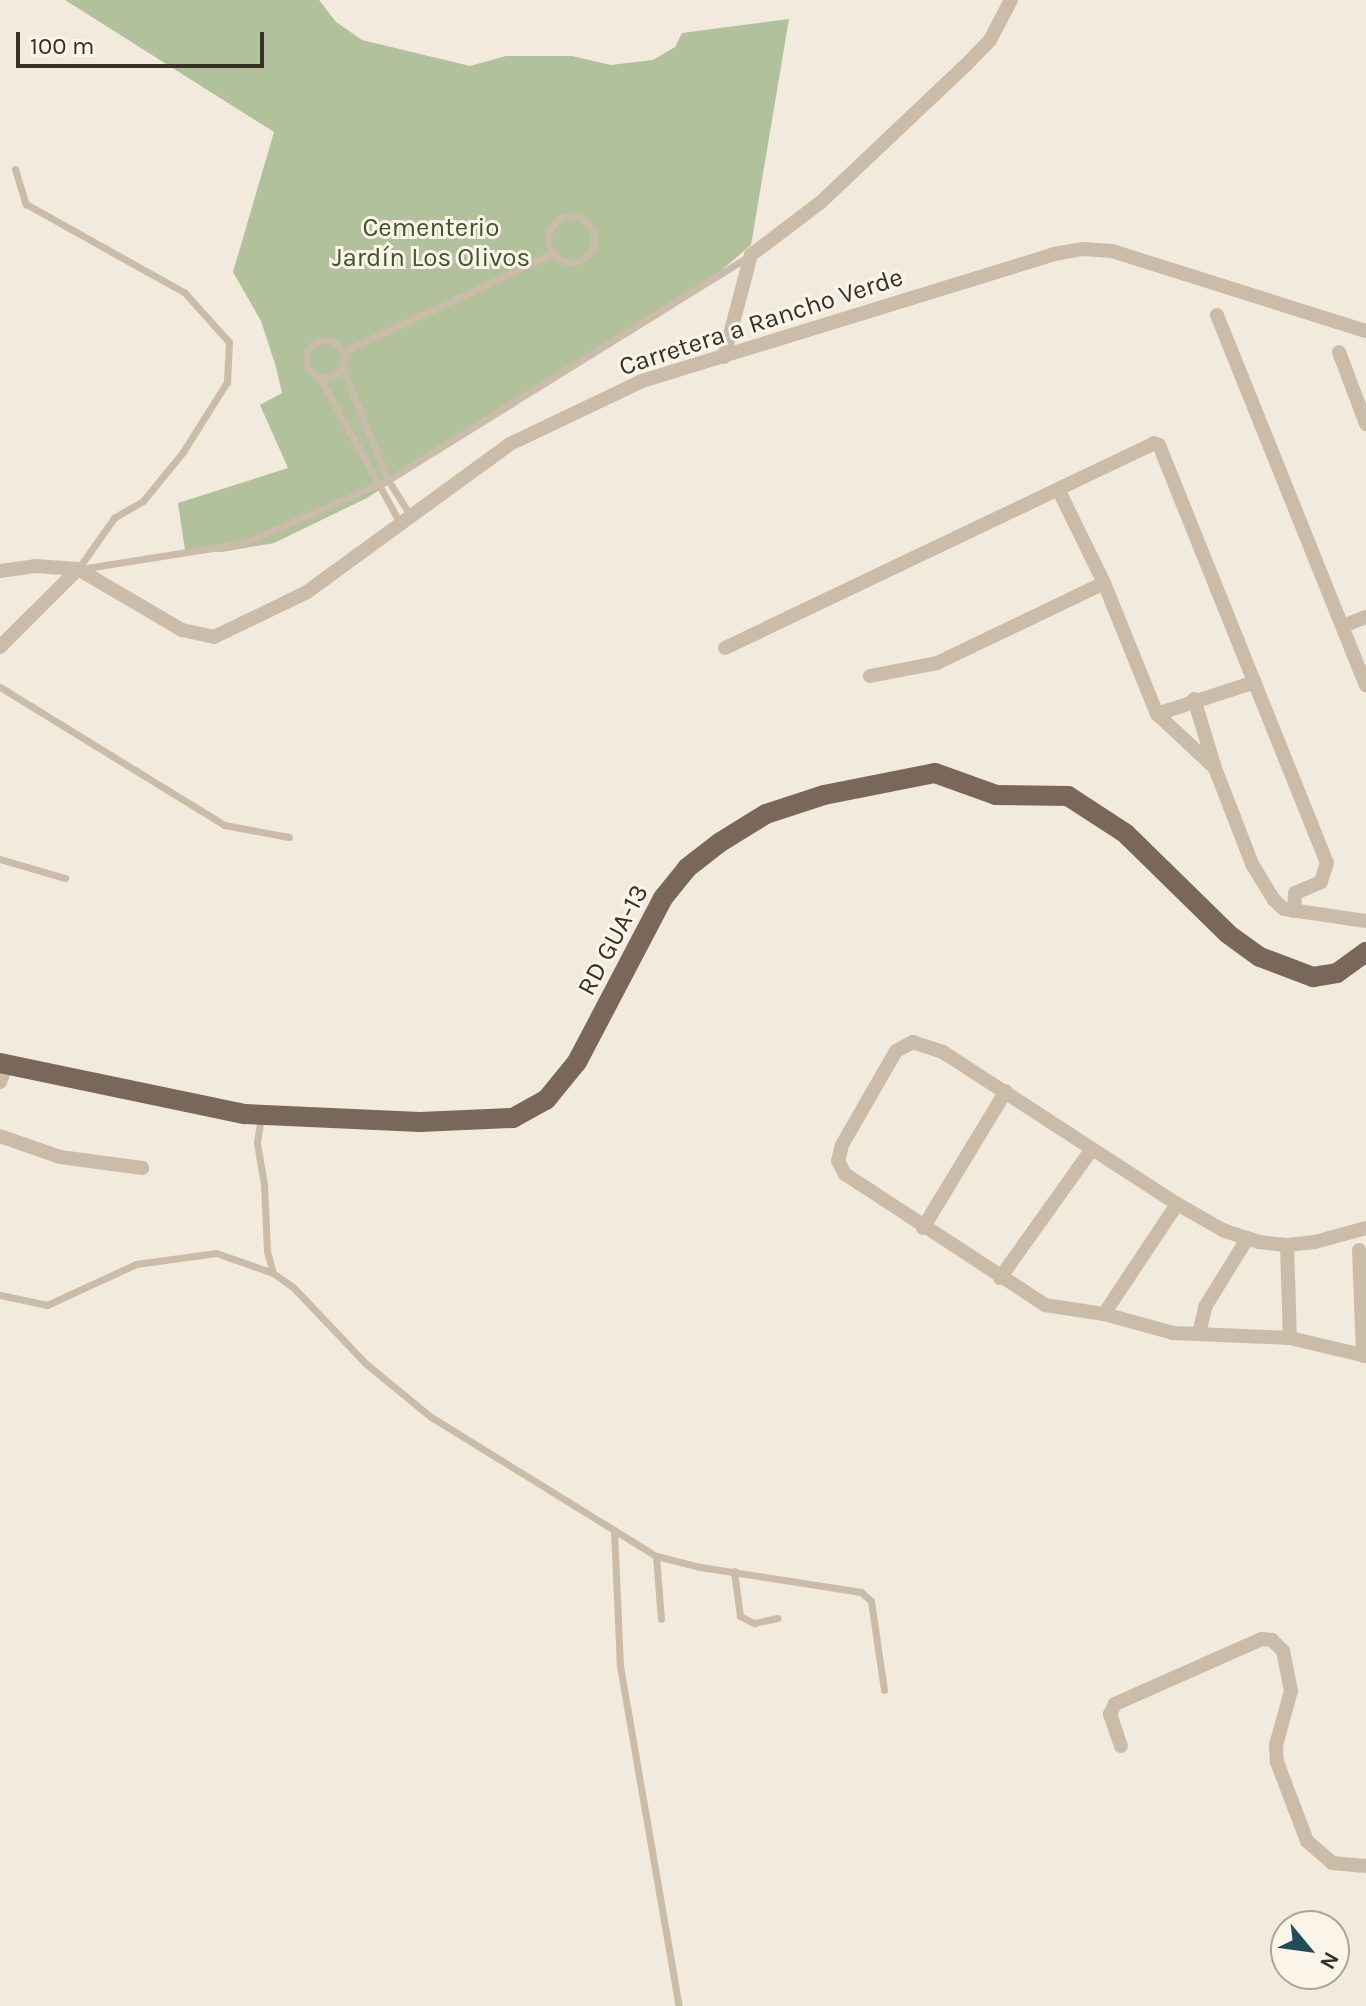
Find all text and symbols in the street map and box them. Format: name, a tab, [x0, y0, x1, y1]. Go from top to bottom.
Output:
scale bar	[20, 16, 268, 66]
text: 100 m	[30, 32, 95, 60]
park label: Cementerio Jardín Los Olivos	[332, 212, 530, 274]
street label: Carretera a Rancho Verde	[615, 261, 907, 383]
street label: RD GUA-13	[571, 879, 655, 1001]
north arrow	[1270, 1910, 1350, 1990]
text: N	[1314, 1947, 1344, 1974]

